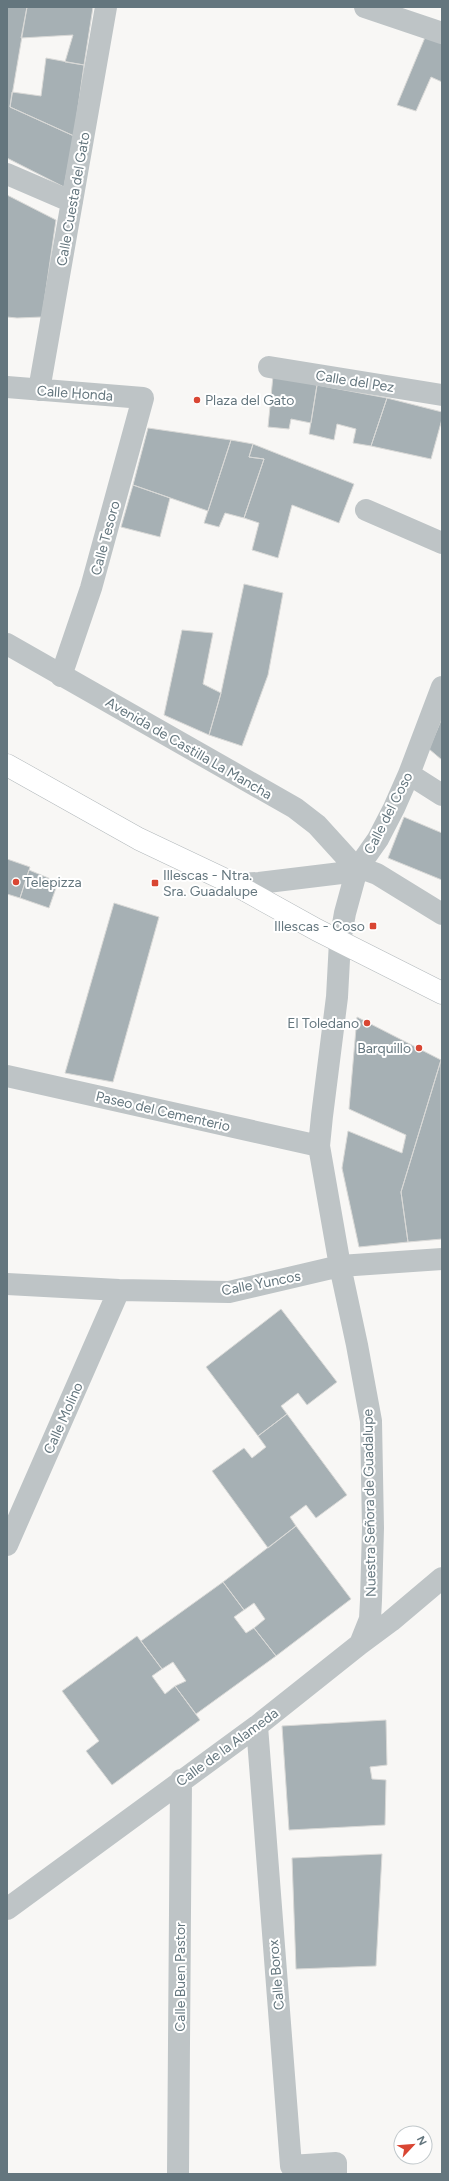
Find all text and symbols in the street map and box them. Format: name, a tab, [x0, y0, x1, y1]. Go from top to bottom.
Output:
street label: Calle Cuesta del Gato	[53, 131, 94, 268]
street label: Calle del Pez	[314, 367, 396, 396]
street label: Calle Honda	[36, 382, 114, 405]
place label: Plaza del Gato	[205, 392, 294, 409]
marker: Plaza del Gato	[192, 395, 202, 405]
street label: Calle Tesoro	[87, 499, 124, 577]
street label: Avenida de Castilla La Mancha	[102, 694, 275, 803]
street label: Calle del Coso	[360, 769, 416, 857]
place label: Illescas - Ntra. Sra. Guadalupe	[163, 867, 258, 900]
place label: Telepizza	[24, 874, 82, 891]
marker: Telepizza	[11, 877, 21, 887]
marker: Illescas - Ntra. Sra. Guadalupe	[150, 878, 160, 888]
place label: Illescas - Coso	[274, 918, 365, 935]
marker: Illescas - Coso	[368, 921, 378, 931]
place label: El Toledano	[287, 1015, 359, 1032]
marker: El Toledano	[362, 1018, 372, 1028]
place label: Barquillo	[357, 1040, 411, 1057]
marker: Barquillo	[414, 1043, 424, 1053]
street label: Paseo del Cementerio	[94, 1088, 232, 1135]
street label: Calle Yuncos	[220, 1267, 302, 1300]
street label: Calle Molino	[40, 1380, 87, 1457]
street label: Nuestra Señora de Guadalupe	[359, 1409, 380, 1597]
street label: Calle de la Alameda	[173, 1705, 282, 1790]
street label: Calle Buen Pastor	[172, 1922, 189, 2032]
street label: Calle Borox	[265, 1939, 288, 2011]
north arrow	[393, 2125, 433, 2165]
text: N	[414, 2134, 429, 2148]

